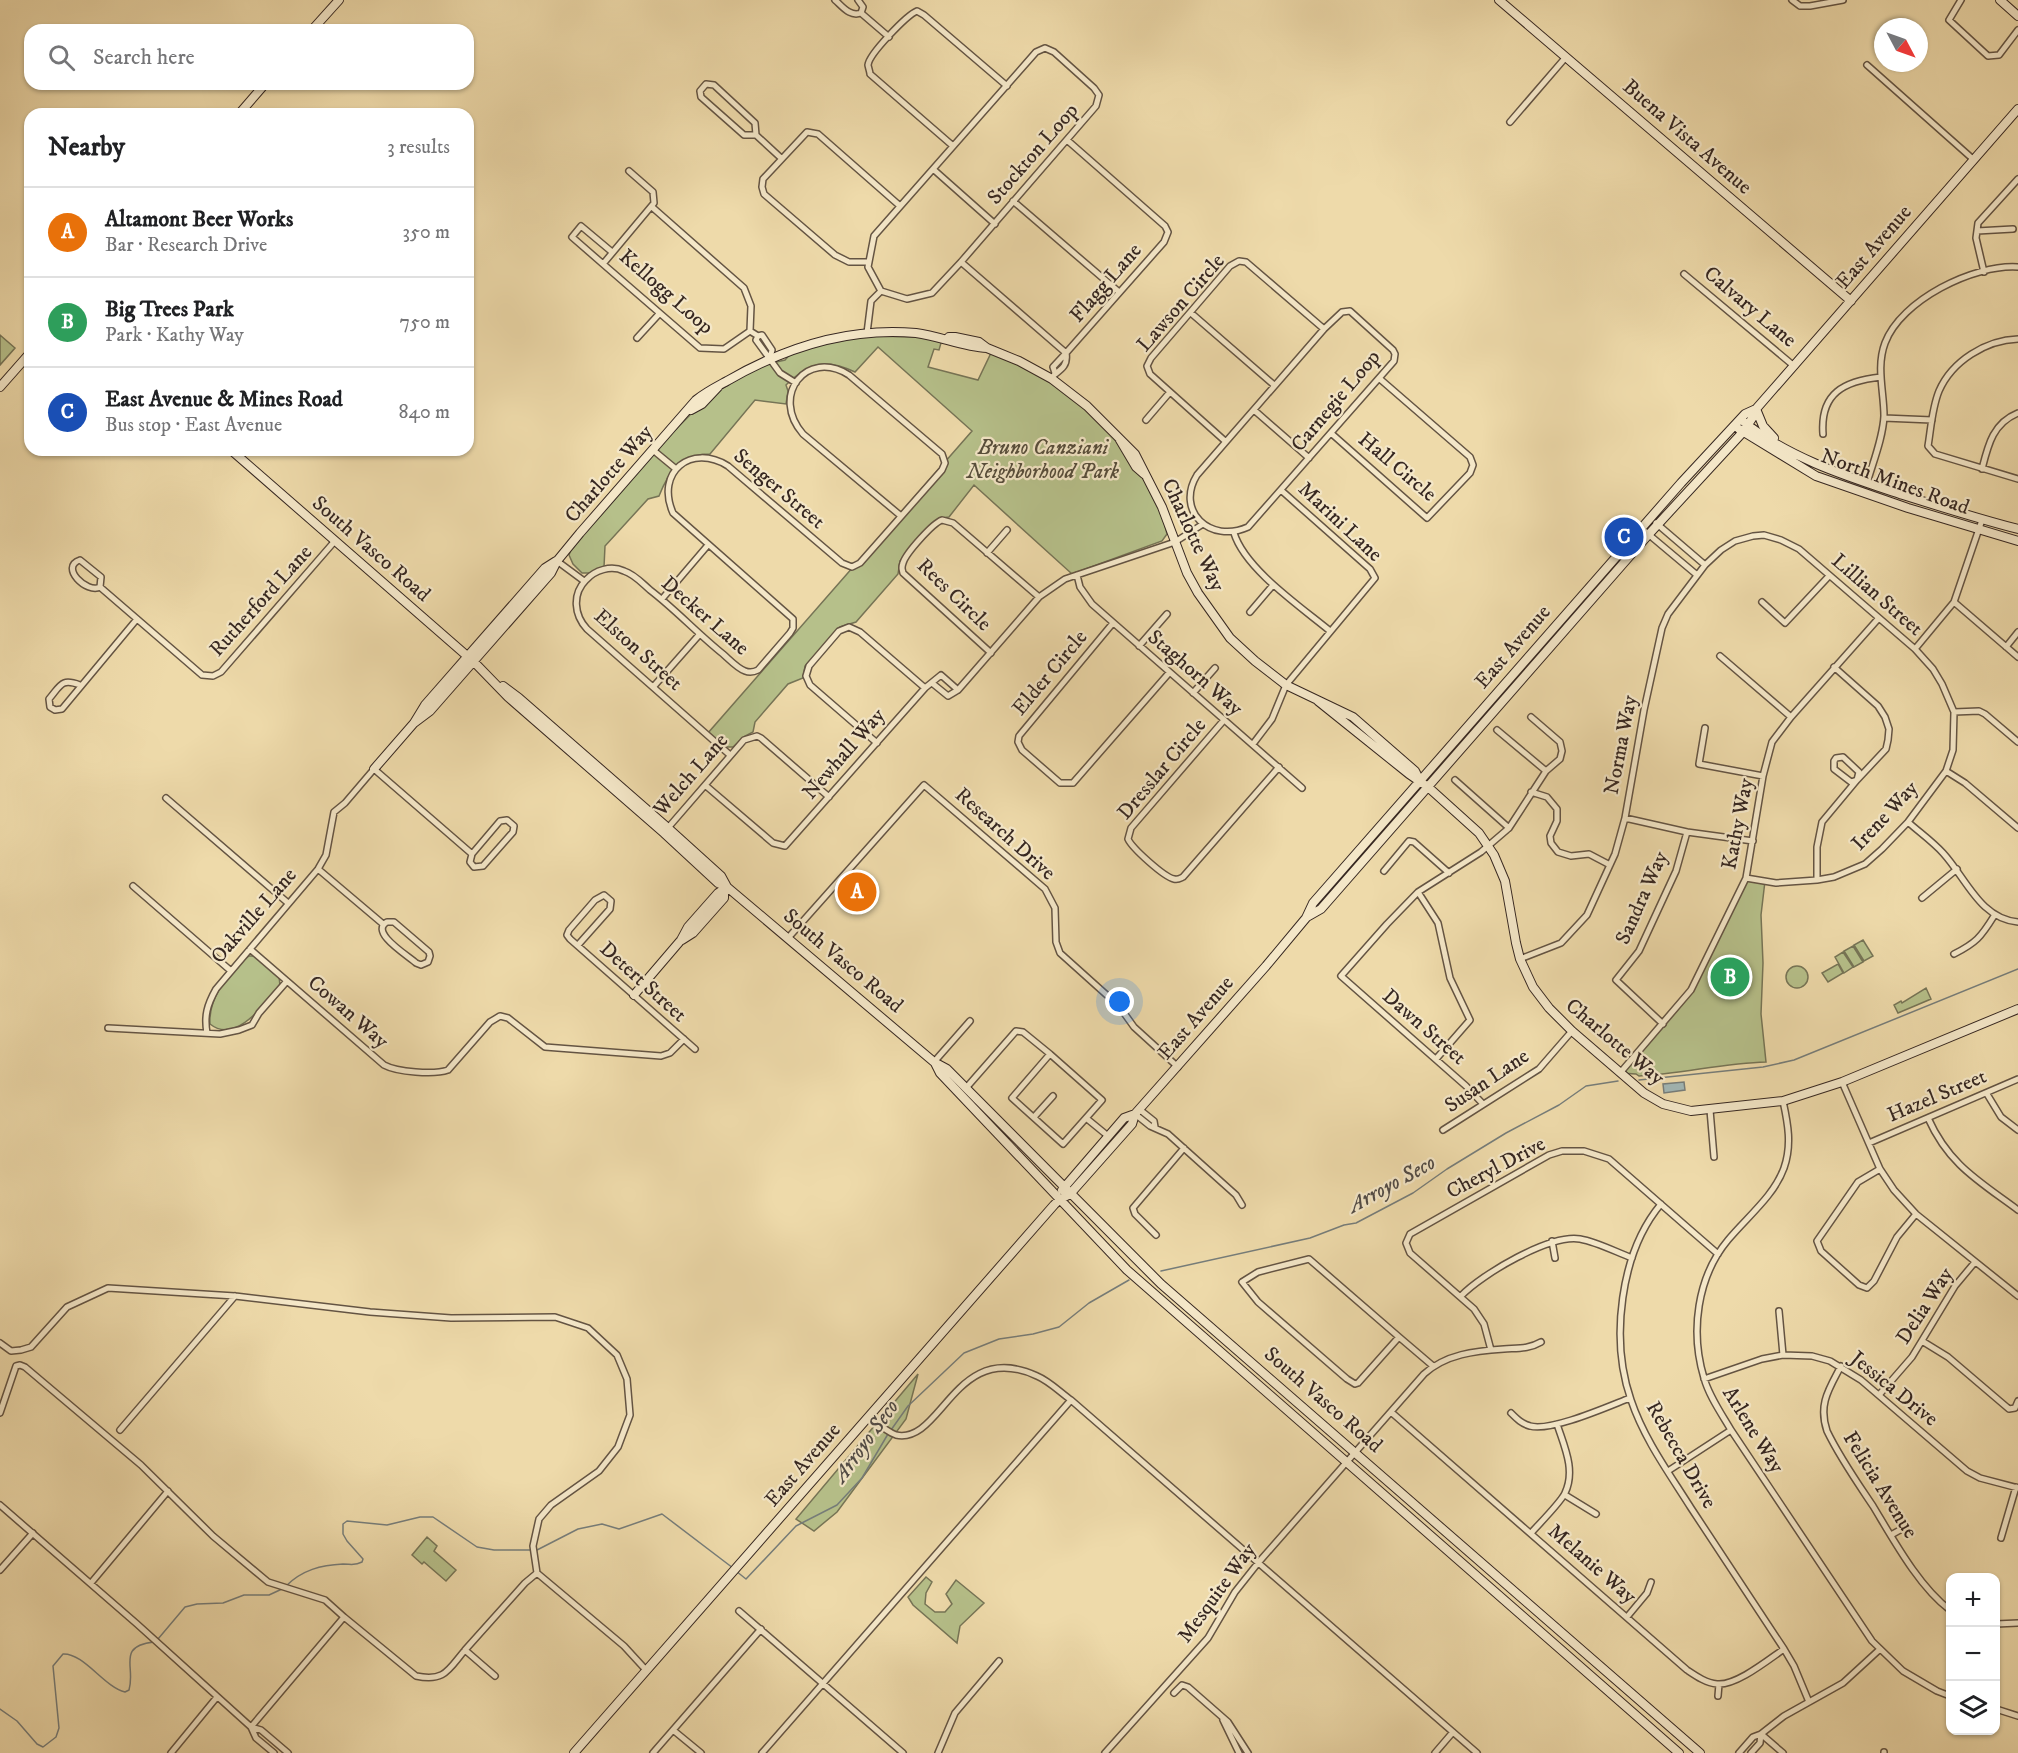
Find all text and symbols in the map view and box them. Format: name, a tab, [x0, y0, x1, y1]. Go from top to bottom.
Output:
north arrow	[1874, 18, 1928, 72]
search box	[24, 24, 474, 90]
icon: search	[45, 41, 78, 74]
text: Search here	[93, 44, 195, 71]
street label: Buena Vista Avenue	[1617, 74, 1757, 200]
street label: Stockton Loop	[982, 98, 1084, 210]
text: Nearby	[48, 131, 125, 164]
text: 3 results	[387, 135, 450, 160]
street label: East Avenue	[1831, 200, 1918, 294]
text: Altamont Beer Works	[105, 206, 293, 233]
text: A	[61, 220, 74, 245]
text: 350 m	[403, 220, 450, 245]
text: Bar · Research Drive	[105, 233, 267, 258]
street label: Flagg Lane	[1064, 238, 1148, 328]
street label: Kellogg Loop	[613, 244, 719, 340]
street label: Lawson Circle	[1131, 249, 1231, 357]
street label: Calvary Lane	[1698, 261, 1802, 354]
text: Big Trees Park	[105, 296, 234, 323]
text: B	[61, 310, 74, 335]
text: 750 m	[400, 310, 450, 335]
text: Park · Kathy Way	[105, 323, 244, 348]
street label: Carnegie Loop	[1286, 345, 1386, 457]
text: East Avenue & Mines Road	[105, 386, 343, 413]
text: C	[61, 400, 74, 425]
text: 840 m	[398, 400, 450, 425]
text: Bus stop · East Avenue	[105, 413, 282, 438]
street label: Charlotte Way	[559, 419, 659, 528]
street label: Hall Circle	[1352, 427, 1442, 508]
park label: Bruno Canziani Neighborhood Park	[966, 435, 1119, 485]
street label: Senger Street	[728, 443, 830, 535]
street label: North Mines Road	[1817, 443, 1973, 521]
street label: Charlotte Way	[1156, 474, 1231, 596]
street label: Marini Lane	[1292, 476, 1388, 568]
street label: South Vasco Road	[306, 490, 436, 608]
pin: C	[1604, 514, 1644, 560]
street label: Rutherford Lane	[204, 540, 318, 662]
street label: Lillian Street	[1826, 548, 1928, 642]
street label: Rees Circle	[911, 553, 997, 637]
street label: Decker Lane	[656, 571, 755, 662]
street label: East Avenue	[1470, 600, 1557, 694]
street label: Elston Street	[588, 603, 688, 697]
street label: Staghorn Way	[1142, 624, 1249, 722]
street label: Elder Circle	[1007, 625, 1093, 721]
street label: Norma Way	[1599, 692, 1644, 797]
street label: Newhall Way	[797, 702, 891, 805]
street label: Dresslar Circle	[1112, 713, 1212, 825]
street label: Welch Lane	[647, 728, 734, 823]
street label: Kathy Way	[1716, 775, 1760, 872]
street label: Irene Way	[1846, 775, 1925, 856]
street label: Research Drive	[949, 782, 1061, 886]
street label: Sandra Way	[1610, 846, 1674, 949]
street label: Oakville Lane	[205, 863, 303, 969]
pin: A	[838, 870, 876, 914]
street label: South Vasco Road	[778, 903, 909, 1019]
street label: Detert Street	[594, 936, 692, 1028]
pin: B	[1710, 954, 1750, 1000]
street label: Cowan Way	[302, 970, 395, 1055]
street label: East Avenue	[1153, 971, 1240, 1065]
street label: Dawn Street	[1377, 983, 1472, 1071]
your location	[1105, 987, 1134, 1016]
street label: Charlotte Way	[1560, 993, 1671, 1092]
street label: Susan Lane	[1440, 1043, 1534, 1119]
street label: Hazel Street	[1884, 1063, 1991, 1128]
street label: Cheryl Drive	[1442, 1131, 1550, 1205]
water label: Arroyo Seco	[1341, 1149, 1440, 1220]
street label: Delia Way	[1891, 1262, 1960, 1349]
street label: South Vasco Road	[1258, 1341, 1388, 1459]
street label: Jessica Drive	[1843, 1344, 1943, 1432]
street label: Arlene Way	[1716, 1382, 1790, 1479]
water label: Arroyo Seco	[825, 1394, 905, 1490]
street label: Rebecca Drive	[1640, 1397, 1722, 1513]
street label: East Avenue	[760, 1418, 847, 1512]
street label: Felicia Avenue	[1837, 1427, 1923, 1544]
street label: Melanie Way	[1542, 1518, 1642, 1610]
street label: Mesquite Way	[1172, 1537, 1263, 1648]
map controls	[1946, 1573, 2000, 1735]
button: +	[1946, 1573, 2000, 1627]
button: −	[1946, 1627, 2000, 1681]
button: layers	[1946, 1681, 2000, 1735]

